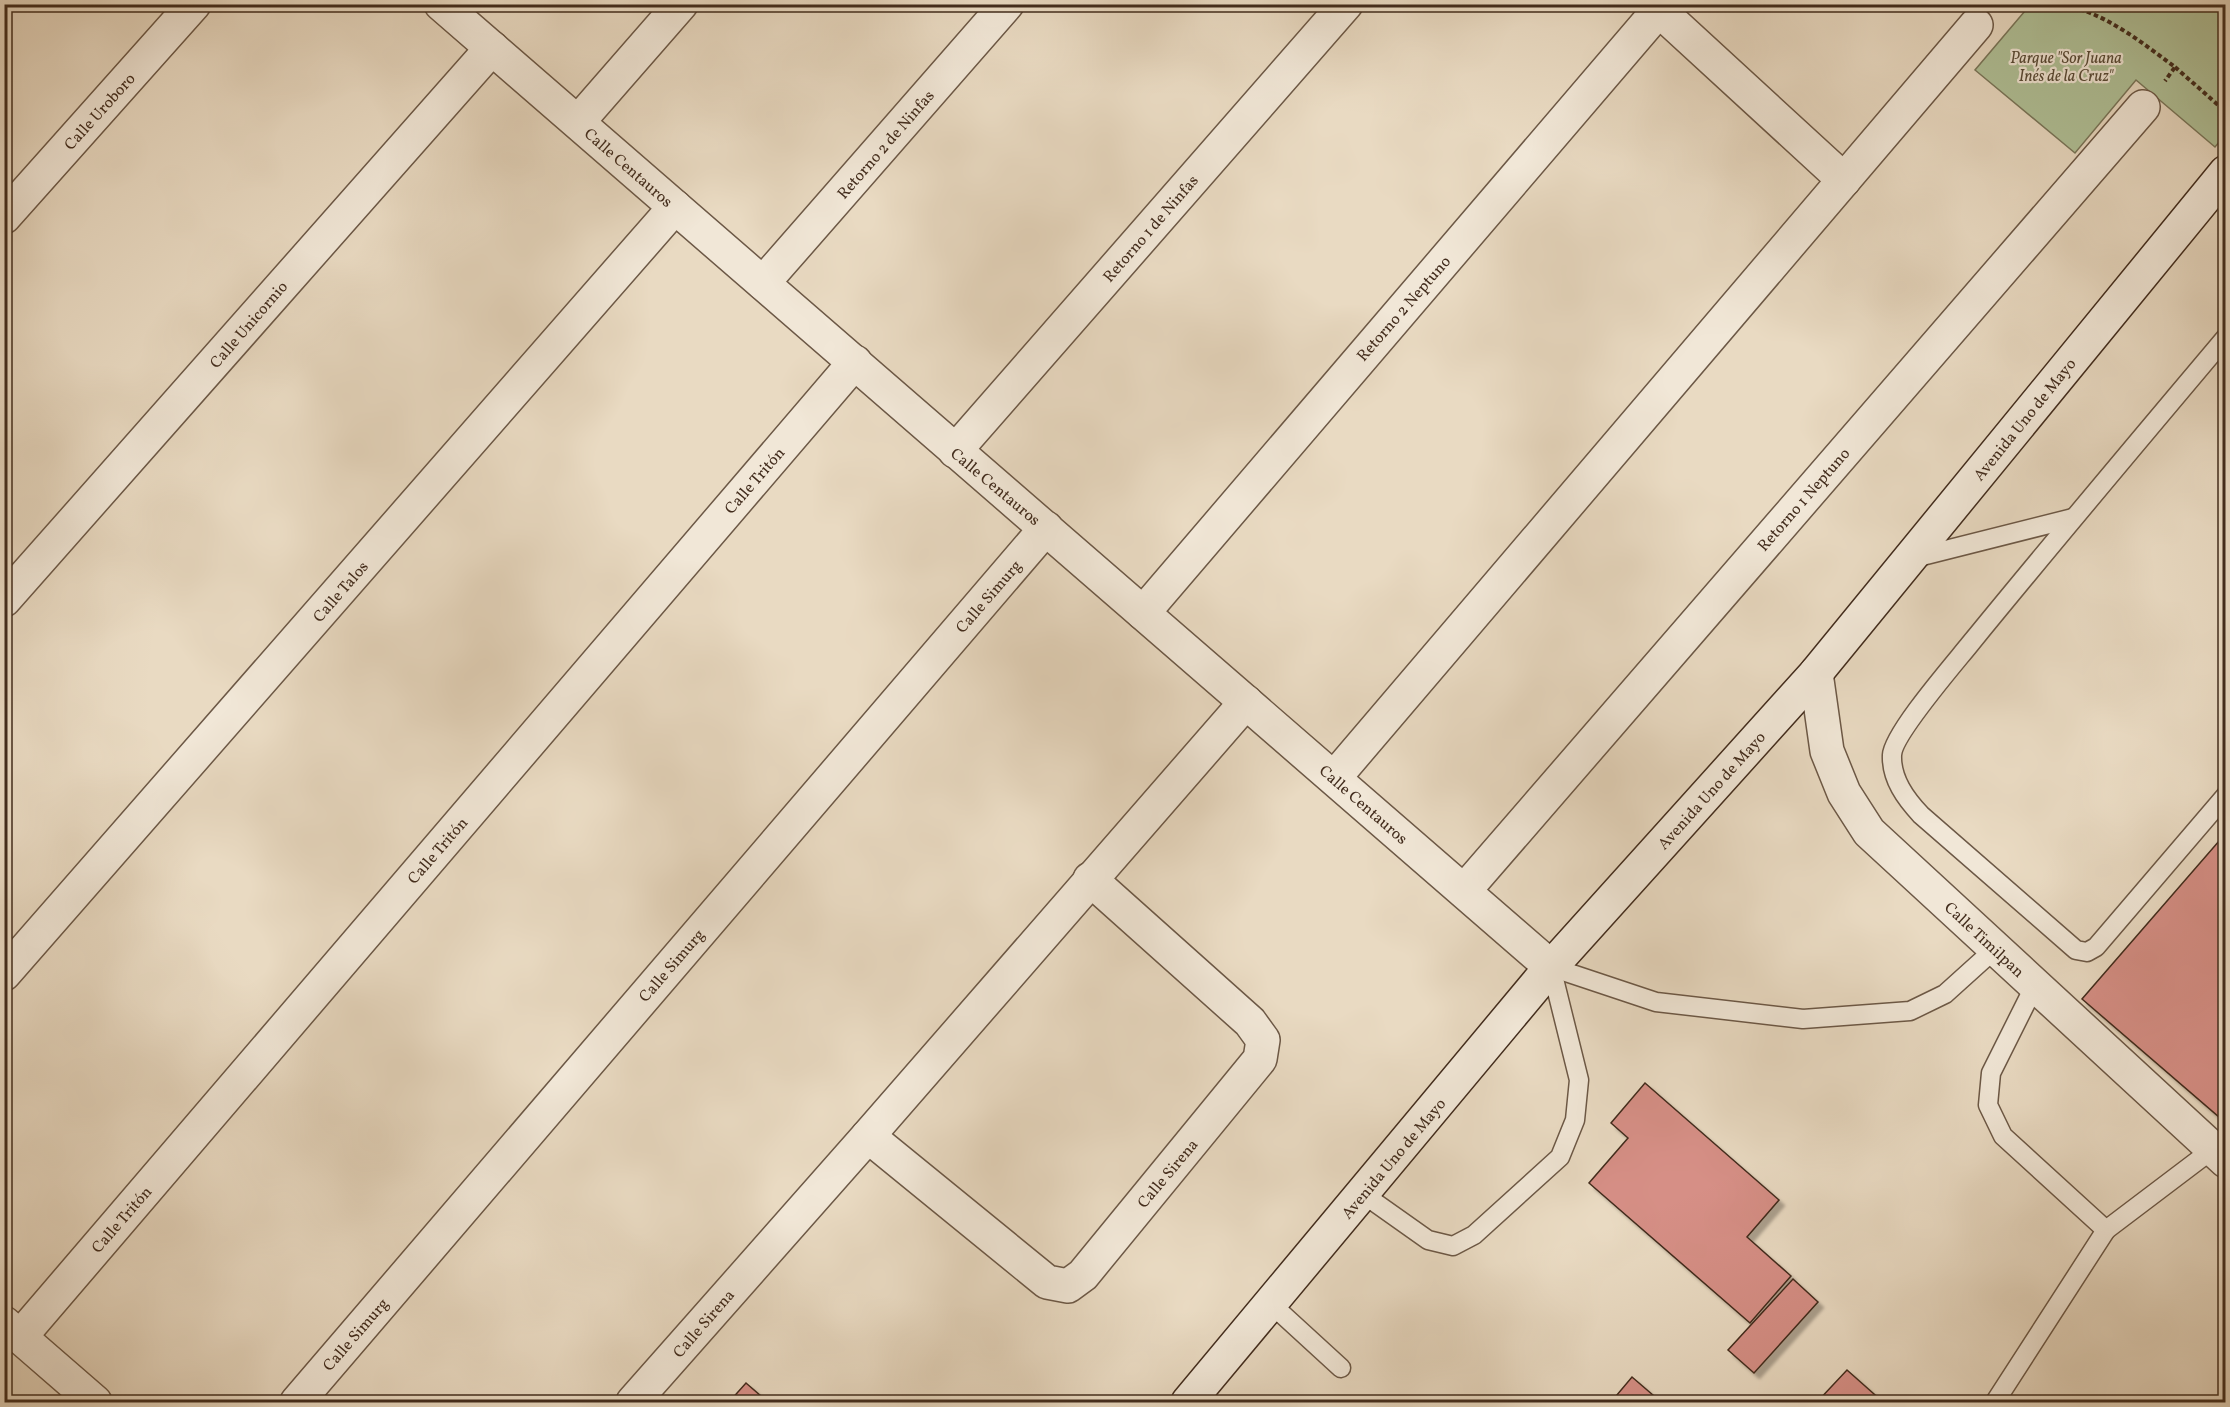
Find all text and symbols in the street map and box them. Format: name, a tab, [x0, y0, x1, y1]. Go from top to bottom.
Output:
park label: Parque "Sor Juana Inés de la Cruz"	[2010, 48, 2122, 88]
street label: Calle Uroboro	[60, 69, 141, 156]
street label: Retorno 2 de Ninfas	[833, 86, 940, 205]
street label: Calle Centauros	[579, 124, 677, 213]
street label: Retorno 1 de Ninfas	[1099, 171, 1204, 288]
street label: Retorno 2 Neptuno	[1352, 252, 1457, 367]
street label: Calle Unicornio	[205, 277, 294, 374]
street label: Avenida Uno de Mayo	[1969, 354, 2082, 486]
street label: Calle Tritón	[720, 443, 791, 519]
street label: Calle Centauros	[945, 443, 1044, 532]
street label: Retorno 1 Neptuno	[1753, 444, 1856, 557]
street label: Calle Simurg	[952, 556, 1027, 639]
street label: Calle Talos	[309, 557, 374, 628]
street label: Avenida Uno de Mayo	[1653, 727, 1772, 855]
street label: Calle Centauros	[1314, 761, 1412, 850]
street label: Calle Tritón	[403, 813, 474, 889]
street label: Calle Timilpan	[1939, 898, 2028, 983]
street label: Calle Simurg	[635, 925, 710, 1008]
street label: Avenida Uno de Mayo	[1337, 1094, 1452, 1225]
street label: Calle Sirena	[1133, 1135, 1204, 1214]
street label: Calle Tritón	[87, 1182, 158, 1258]
street label: Calle Sirena	[669, 1285, 740, 1363]
street label: Calle Simurg	[319, 1294, 394, 1377]

